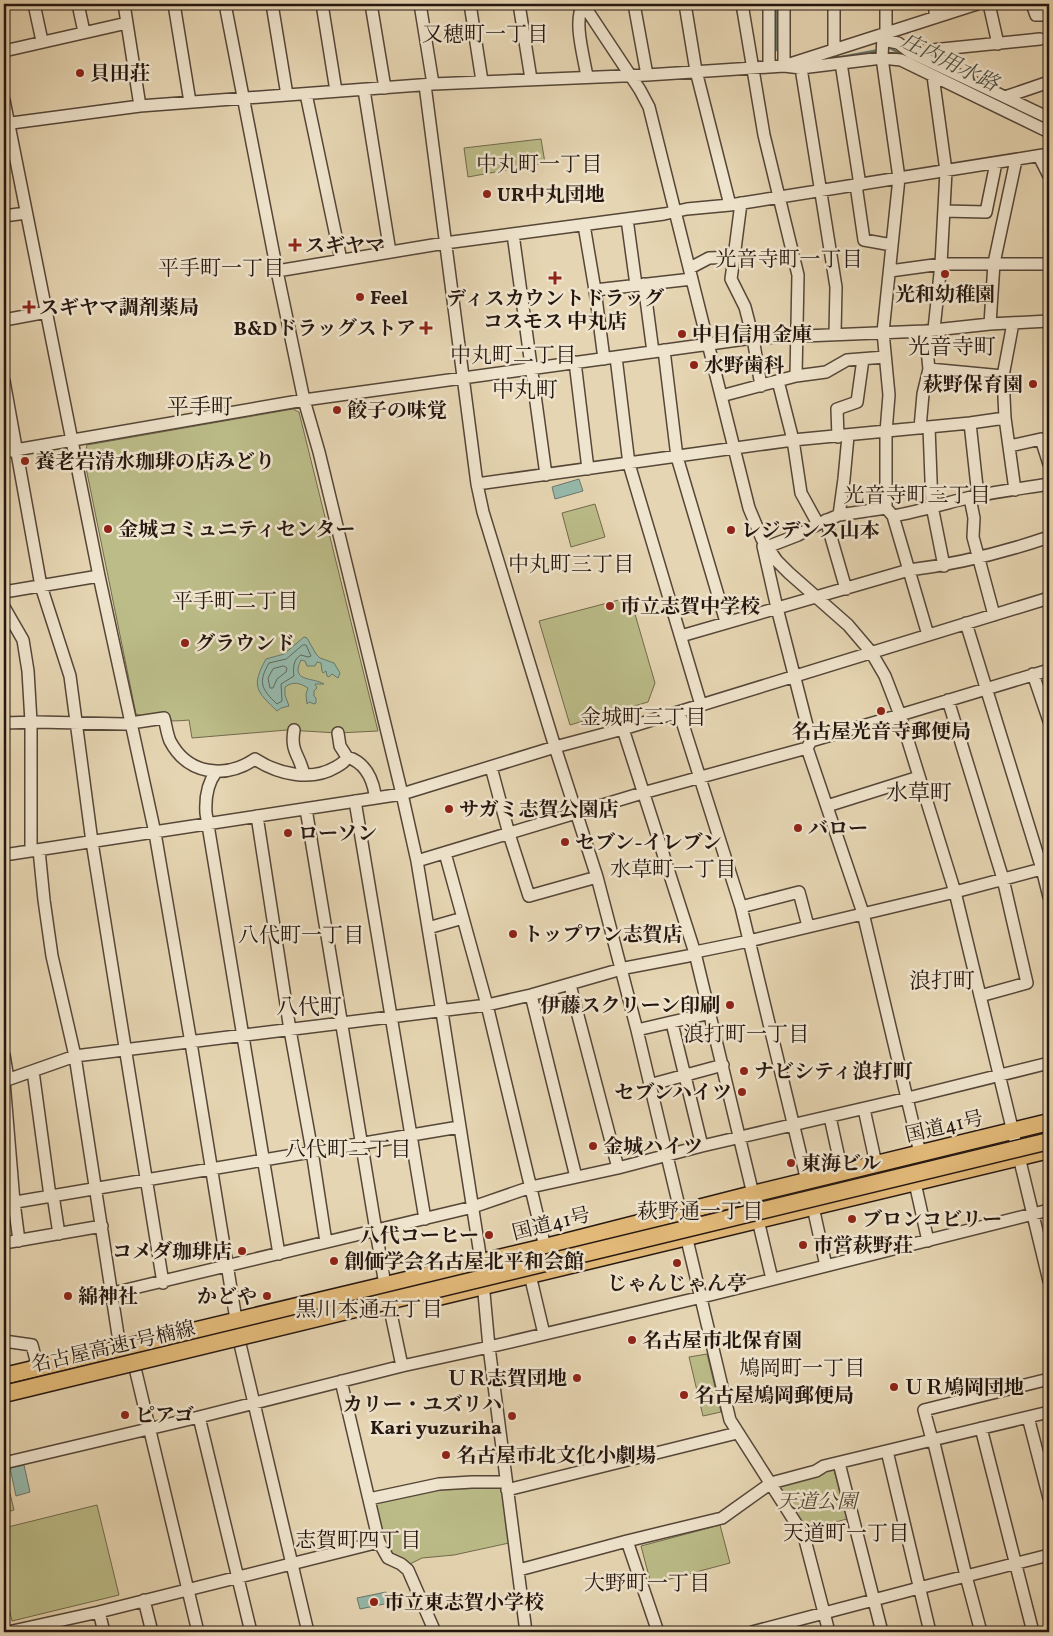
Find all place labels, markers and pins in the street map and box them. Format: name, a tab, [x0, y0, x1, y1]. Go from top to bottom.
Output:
place label: 貝田荘	[90, 61, 150, 89]
marker: 貝田荘	[74, 67, 86, 79]
place label: UR中丸団地	[497, 182, 605, 210]
marker: UR中丸団地	[481, 188, 493, 200]
place label: スギヤマ	[305, 233, 385, 261]
marker: スギヤマ	[289, 239, 301, 251]
marker: 光和幼稚園	[939, 268, 951, 280]
marker: ディスカウントドラッグ コスモス 中丸店	[549, 272, 561, 284]
place label: 光和幼稚園	[895, 282, 995, 310]
place label: Feel	[370, 285, 408, 313]
place label: ディスカウントドラッグ コスモス 中丸店	[446, 286, 664, 337]
marker: Feel	[354, 291, 366, 303]
place label: スギヤマ調剤薬局	[39, 295, 199, 323]
marker: スギヤマ調剤薬局	[23, 301, 35, 313]
place label: B&Dドラッグストア	[234, 316, 416, 344]
marker: B&Dドラッグストア	[420, 322, 432, 334]
place label: 中日信用金庫	[692, 322, 812, 350]
marker: 中日信用金庫	[676, 328, 688, 340]
place label: 水野歯科	[704, 353, 784, 381]
marker: 水野歯科	[688, 359, 700, 371]
place label: 萩野保育園	[923, 372, 1023, 400]
marker: 萩野保育園	[1027, 378, 1039, 390]
place label: 餃子の味覚	[347, 398, 447, 426]
marker: 餃子の味覚	[331, 404, 343, 416]
place label: 養老岩清水珈琲の店みどり	[35, 449, 275, 477]
marker: 養老岩清水珈琲の店みどり	[19, 455, 31, 467]
place label: 金城コミュニティセンター	[118, 517, 355, 545]
place label: レジデンス山本	[741, 518, 880, 546]
marker: 金城コミュニティセンター	[102, 523, 114, 535]
marker: レジデンス山本	[725, 524, 737, 536]
place label: 市立志賀中学校	[620, 594, 760, 622]
marker: 市立志賀中学校	[604, 600, 616, 612]
place label: グラウンド	[195, 631, 295, 659]
marker: グラウンド	[179, 637, 191, 649]
marker: 名古屋光音寺郵便局	[875, 705, 887, 717]
place label: 名古屋光音寺郵便局	[791, 719, 971, 747]
place label: サガミ志賀公園店	[459, 797, 619, 825]
marker: サガミ志賀公園店	[443, 803, 455, 815]
place label: バロー	[808, 816, 868, 844]
place label: ローソン	[298, 821, 377, 849]
marker: バロー	[792, 822, 804, 834]
marker: ローソン	[282, 827, 294, 839]
place label: セブン-イレブン	[575, 830, 722, 858]
marker: セブン-イレブン	[559, 836, 571, 848]
place label: トップワン志賀店	[523, 922, 682, 950]
marker: トップワン志賀店	[507, 928, 519, 940]
place label: 伊藤スクリーン印刷	[540, 993, 720, 1021]
marker: 伊藤スクリーン印刷	[724, 999, 736, 1011]
place label: ナビシティ浪打町	[754, 1059, 913, 1087]
marker: ナビシティ浪打町	[738, 1065, 750, 1077]
place label: セブンハイツ	[614, 1080, 732, 1108]
marker: セブンハイツ	[736, 1086, 748, 1098]
place label: 金城ハイツ	[603, 1134, 703, 1162]
marker: 金城ハイツ	[587, 1140, 599, 1152]
place label: 東海ビル	[801, 1151, 881, 1179]
marker: 東海ビル	[785, 1157, 797, 1169]
place label: ブロンコビリー	[862, 1207, 1002, 1235]
marker: ブロンコビリー	[846, 1213, 858, 1225]
place label: 八代コーヒー	[360, 1223, 479, 1251]
marker: 八代コーヒー	[483, 1229, 495, 1241]
place label: 市営萩野荘	[813, 1233, 913, 1261]
place label: コメダ珈琲店	[112, 1239, 232, 1267]
marker: 市営萩野荘	[797, 1239, 809, 1251]
marker: コメダ珈琲店	[236, 1245, 248, 1257]
place label: 創価学会名古屋北平和会館	[344, 1249, 584, 1277]
marker: 創価学会名古屋北平和会館	[328, 1255, 340, 1267]
marker: じゃんじゃん亭	[671, 1257, 683, 1269]
place label: じゃんじゃん亭	[607, 1271, 747, 1299]
place label: 綿神社	[78, 1284, 138, 1312]
place label: かどや	[197, 1284, 257, 1312]
marker: 綿神社	[62, 1290, 74, 1302]
marker: かどや	[261, 1290, 273, 1302]
place label: 名古屋市北保育園	[642, 1328, 802, 1356]
marker: 名古屋市北保育園	[626, 1334, 638, 1346]
place label: ＵＲ志賀団地	[447, 1366, 567, 1394]
marker: ＵＲ志賀団地	[571, 1372, 583, 1384]
place label: ＵＲ鳩岡団地	[904, 1375, 1024, 1403]
marker: ＵＲ鳩岡団地	[888, 1381, 900, 1393]
place label: 名古屋鳩岡郵便局	[694, 1383, 854, 1411]
marker: 名古屋鳩岡郵便局	[678, 1389, 690, 1401]
place label: カリー・ユズリハ Kari yuzuriha	[343, 1392, 502, 1443]
place label: ピアゴ	[135, 1403, 194, 1431]
marker: ピアゴ	[119, 1409, 131, 1421]
marker: カリー・ユズリハ Kari yuzuriha	[506, 1410, 518, 1422]
place label: 名古屋市北文化小劇場	[456, 1443, 656, 1471]
marker: 名古屋市北文化小劇場	[440, 1449, 452, 1461]
place label: 市立東志賀小学校	[384, 1590, 544, 1618]
marker: 市立東志賀小学校	[368, 1596, 380, 1608]

